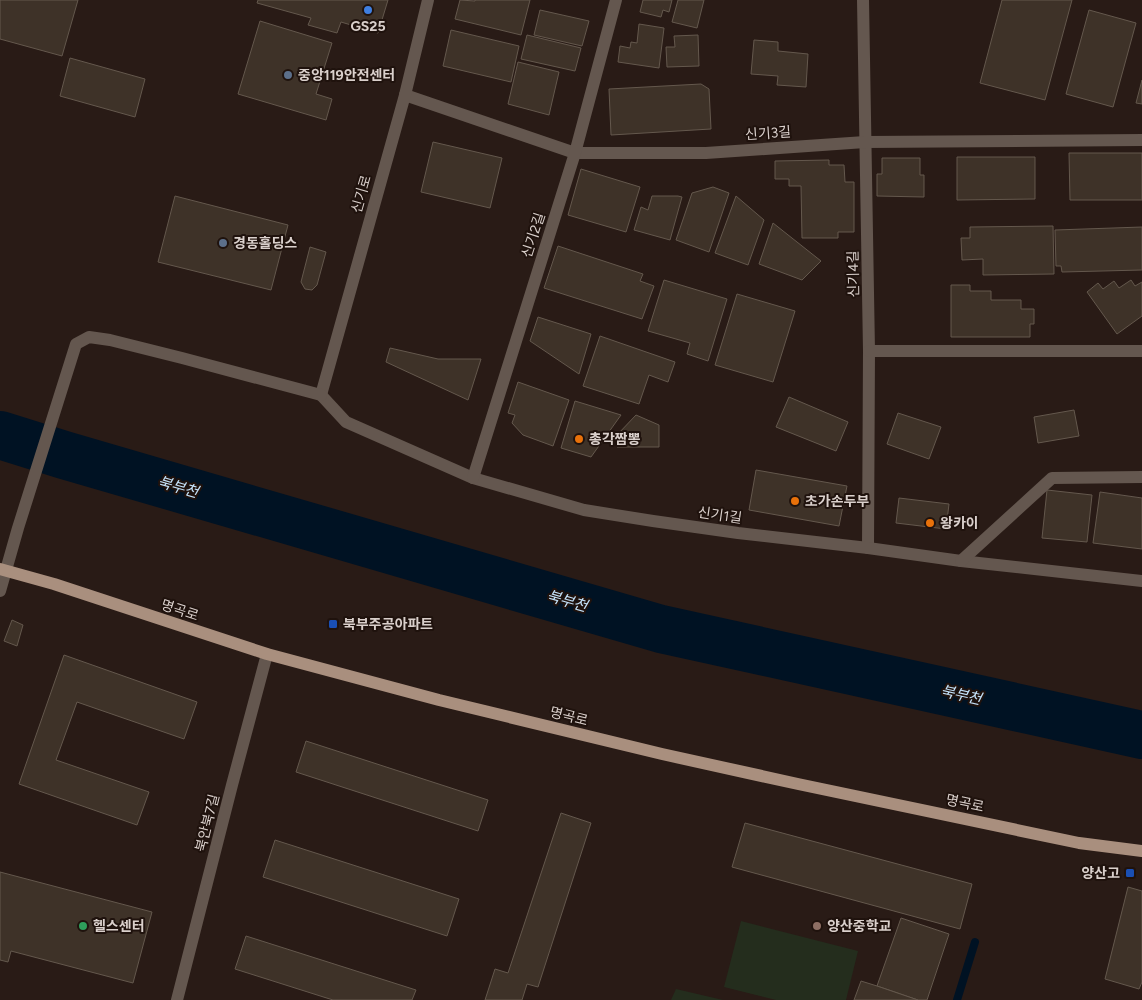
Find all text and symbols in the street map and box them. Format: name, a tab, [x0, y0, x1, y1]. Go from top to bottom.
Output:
marker: GS25	[362, 4, 374, 16]
place label: GS25	[350, 18, 386, 35]
place label: 중앙119안전센터	[298, 67, 395, 84]
marker: 중앙119안전센터	[282, 69, 294, 81]
street label: 신기3길	[744, 123, 792, 144]
street label: 신기로	[348, 173, 375, 215]
street label: 신기2길	[518, 210, 549, 260]
place label: 경동홀딩스	[233, 235, 298, 252]
marker: 경동홀딩스	[217, 237, 229, 249]
street label: 신기4길	[845, 250, 862, 298]
place label: 총각짬뽕	[589, 431, 641, 448]
marker: 총각짬뽕	[573, 433, 585, 445]
water label: 북부천	[156, 473, 202, 502]
place label: 초가손두부	[805, 493, 870, 510]
marker: 초가손두부	[789, 495, 801, 507]
street label: 신기1길	[697, 504, 743, 527]
place label: 왕카이	[940, 515, 979, 532]
marker: 왕카이	[924, 517, 936, 529]
water label: 북부천	[545, 587, 591, 616]
street label: 명곡로	[159, 596, 201, 625]
place label: 북부주공아파트	[343, 616, 433, 633]
marker: 북부주공아파트	[327, 618, 339, 630]
water label: 북부천	[939, 682, 985, 709]
street label: 명곡로	[548, 704, 590, 729]
street label: 명곡로	[944, 791, 986, 816]
street label: 북안북7길	[192, 792, 223, 854]
place label: 양산고	[1081, 865, 1120, 882]
marker: 양산고	[1124, 867, 1136, 879]
place label: 헬스센터	[93, 918, 145, 935]
place label: 양산중학교	[827, 918, 892, 935]
marker: 헬스센터	[77, 920, 89, 932]
marker: 양산중학교	[811, 920, 823, 932]

